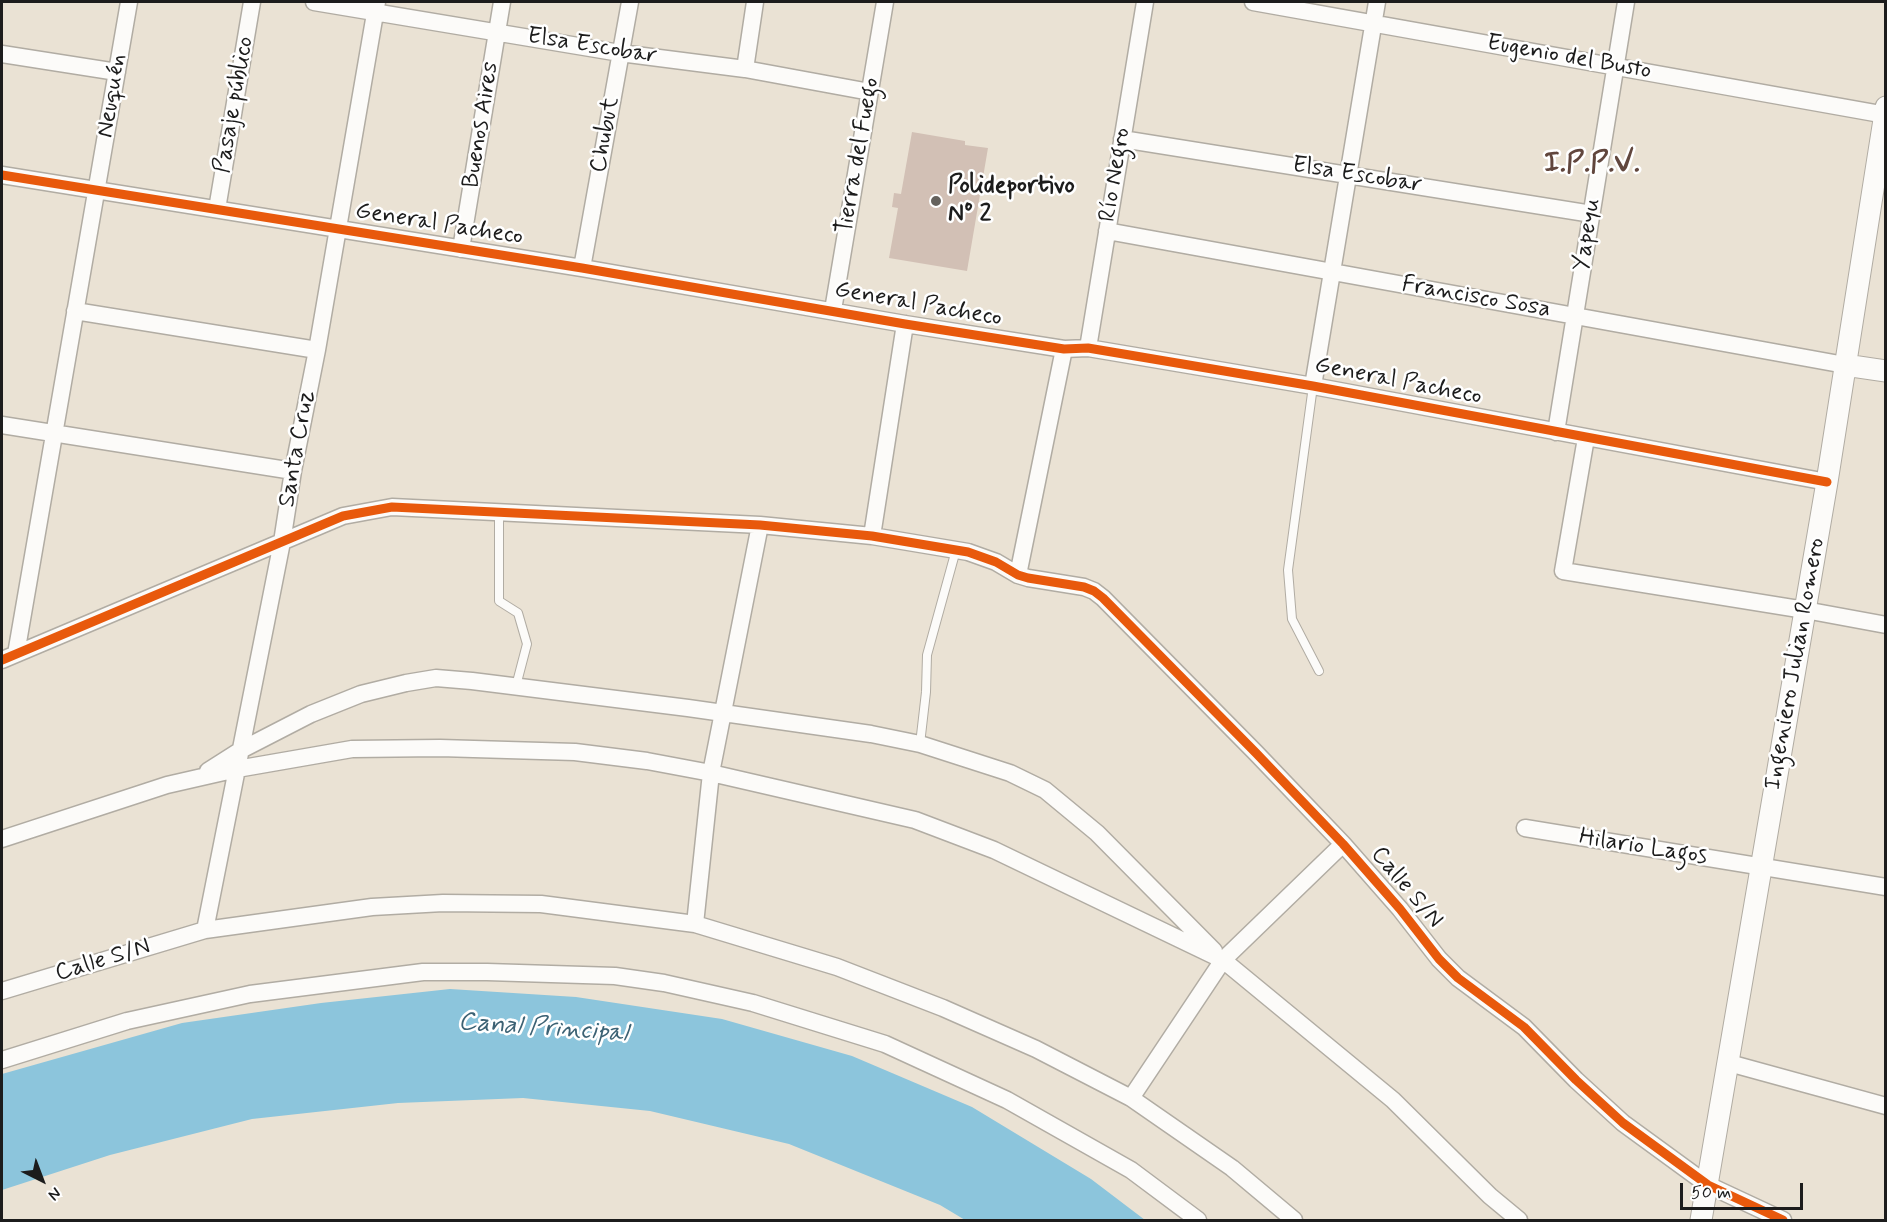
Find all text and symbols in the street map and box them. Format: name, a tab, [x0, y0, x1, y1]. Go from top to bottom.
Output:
street label: Elsa Escobar	[525, 23, 659, 71]
street label: Eugenio del Busto	[1484, 29, 1654, 87]
street label: Pasaje público	[209, 34, 261, 176]
street label: Neuquén	[92, 52, 134, 140]
street label: Buenos Aires	[458, 60, 506, 190]
street label: Tierra del Fuego	[831, 76, 887, 236]
street label: Chubut	[585, 95, 627, 175]
street label: Río Negro	[1094, 126, 1138, 224]
district label: I.P.P.V.	[1544, 147, 1640, 183]
street label: Elsa Escobar	[1290, 152, 1424, 200]
place label: Polideportivo Nº 2	[948, 173, 1075, 229]
marker: Polideportivo Nº 2	[929, 194, 943, 208]
street label: Yapeyu	[1568, 196, 1608, 274]
street label: General Pacheco	[353, 198, 525, 252]
street label: Francisco Sosa	[1399, 271, 1553, 325]
street label: General Pacheco	[832, 276, 1004, 334]
street label: General Pacheco	[1312, 352, 1484, 412]
street label: Santa Cruz	[274, 388, 322, 510]
street label: Ingeniero Julian Romero	[1760, 536, 1832, 792]
street label: Hilario Lagos	[1577, 824, 1709, 872]
street label: Calle S/N	[1364, 841, 1448, 935]
street label: Calle S/N	[52, 933, 154, 989]
water label: Canal Principal	[457, 1008, 629, 1050]
north arrow	[12, 1150, 72, 1210]
scale bar	[1683, 1171, 1806, 1209]
text: 50 m	[1691, 1181, 1731, 1205]
text: N	[43, 1182, 65, 1205]

